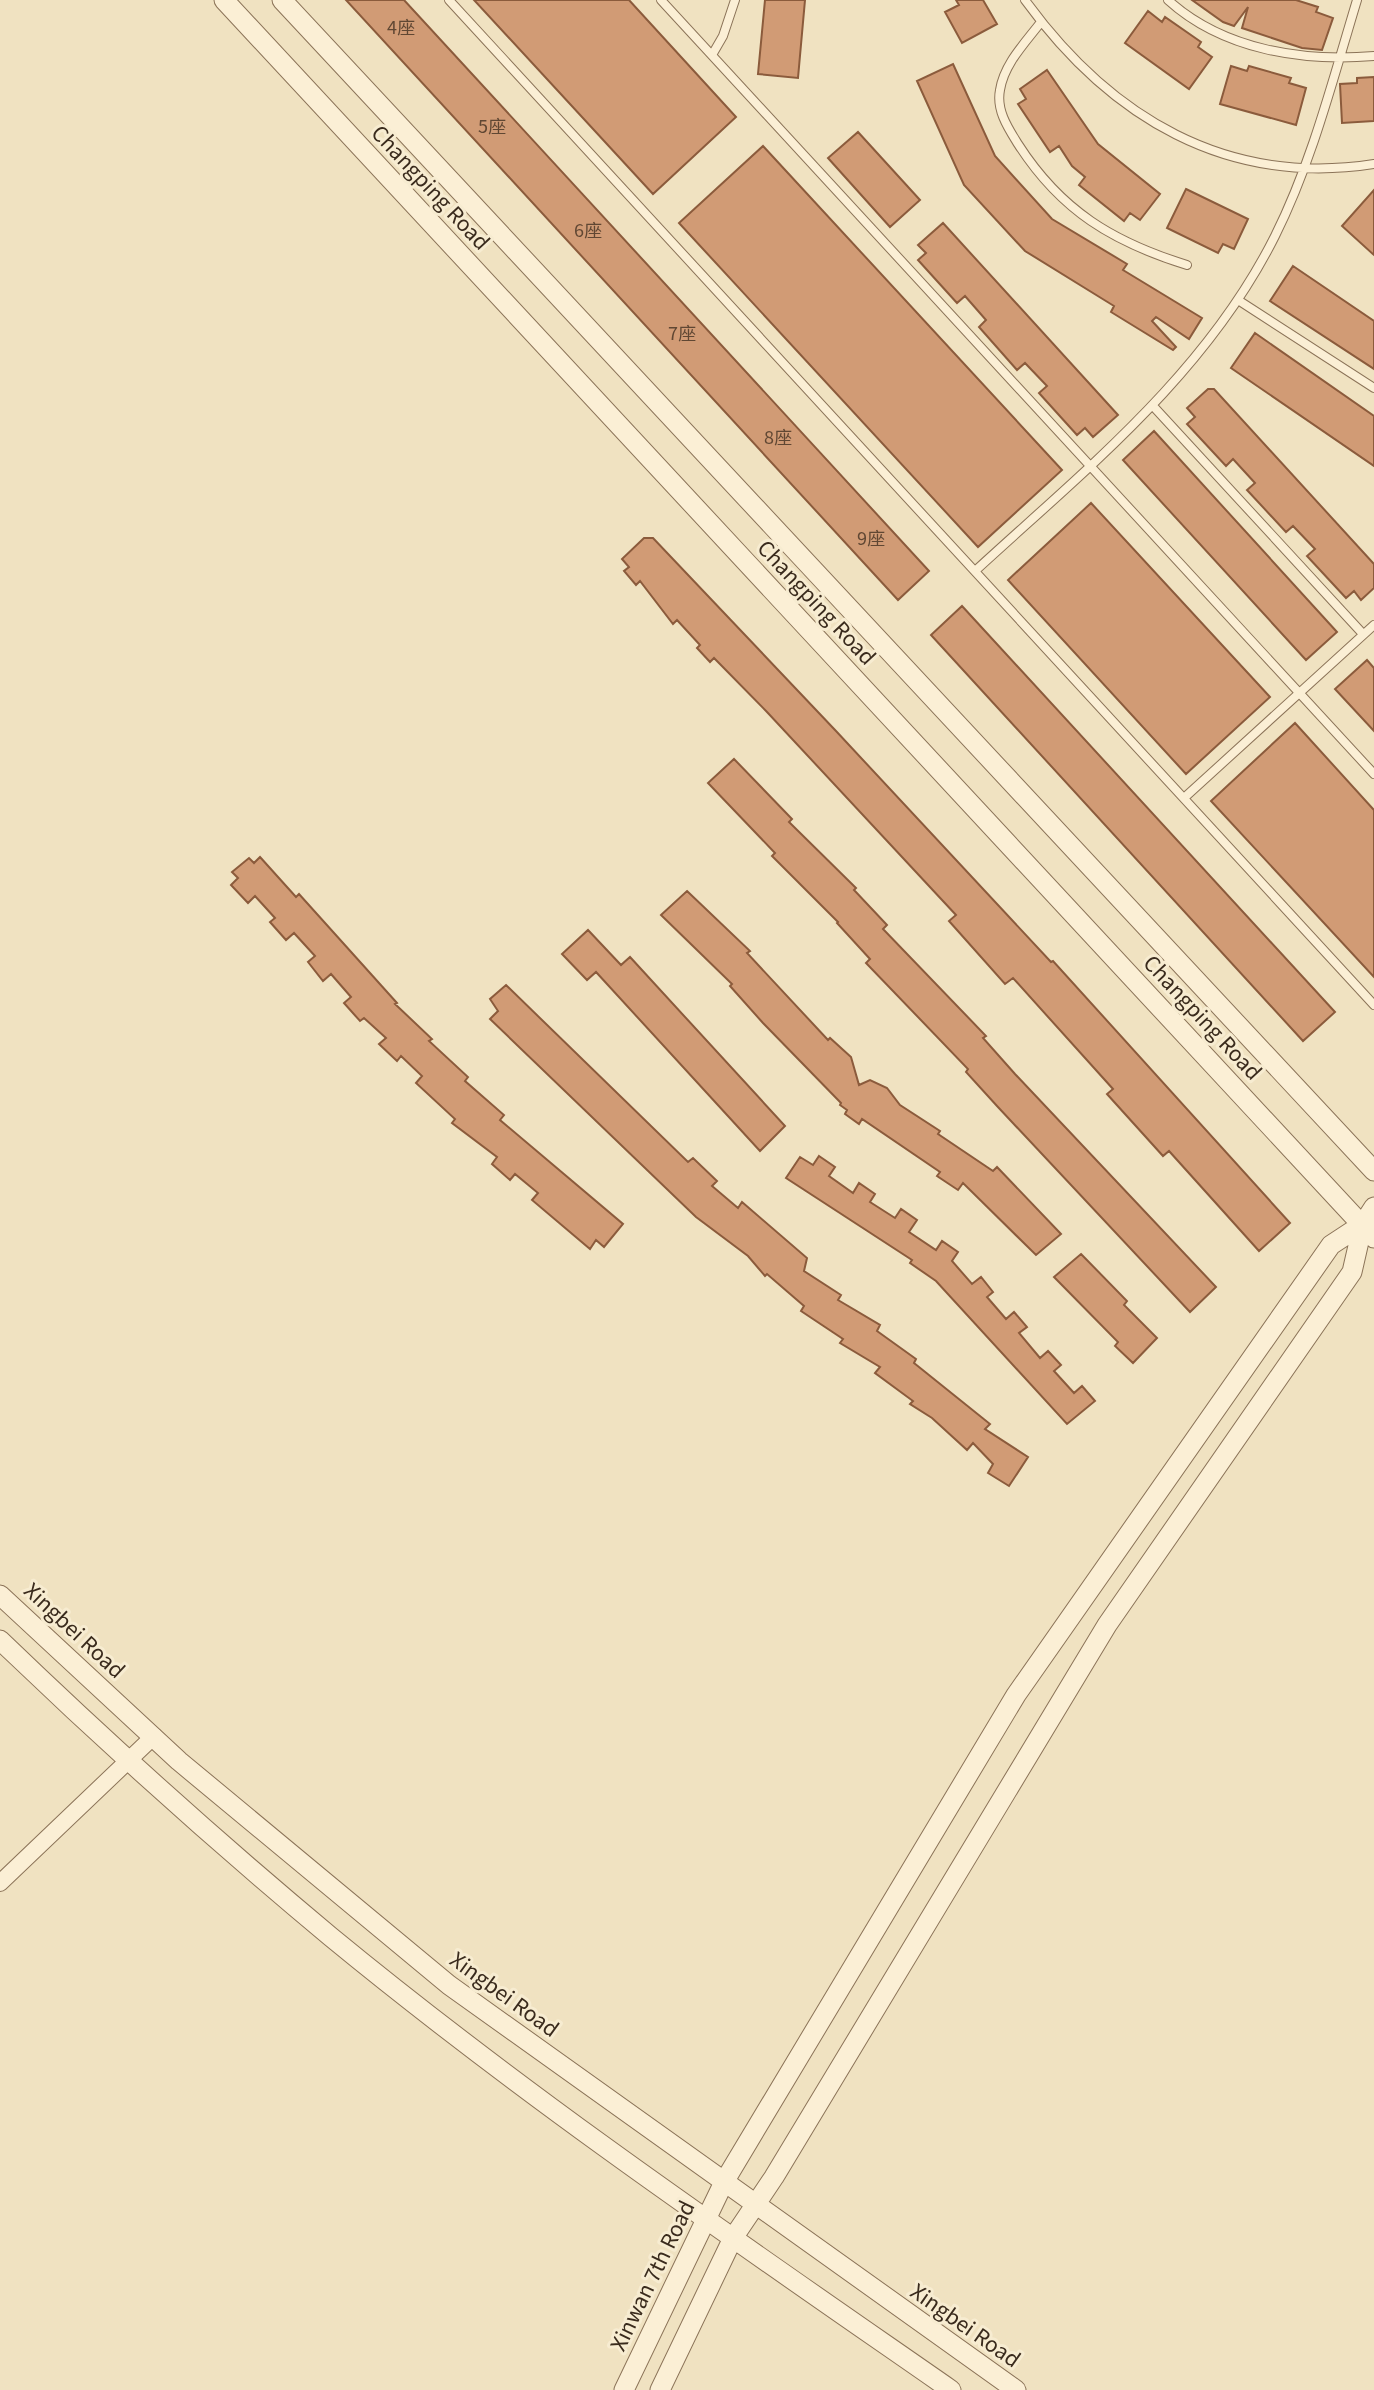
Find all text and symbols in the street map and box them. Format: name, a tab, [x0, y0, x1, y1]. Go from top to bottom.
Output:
house number: 4座	[387, 13, 415, 39]
house number: 5座	[478, 112, 506, 138]
street label: Changping Road	[366, 118, 497, 256]
house number: 6座	[574, 216, 602, 242]
house number: 7座	[668, 319, 696, 345]
house number: 8座	[764, 423, 792, 449]
house number: 9座	[857, 524, 885, 550]
street label: Changping Road	[752, 533, 883, 671]
street label: Changping Road	[1138, 948, 1269, 1086]
street label: Xingbei Road	[18, 1575, 132, 1684]
street label: Xingbei Road	[445, 1944, 566, 2043]
street label: Xinwan 7th Road	[602, 2195, 701, 2355]
street label: Xingbei Road	[905, 2275, 1027, 2373]

